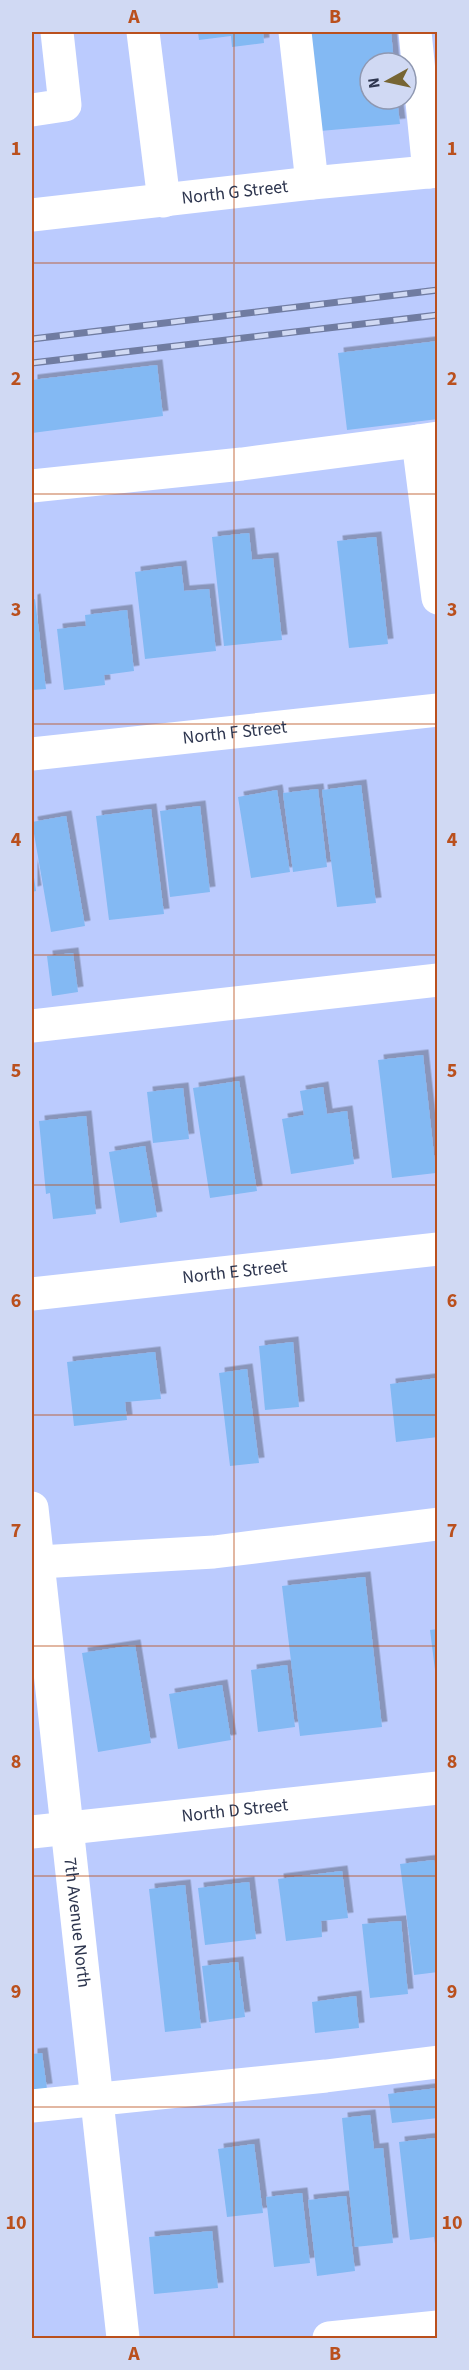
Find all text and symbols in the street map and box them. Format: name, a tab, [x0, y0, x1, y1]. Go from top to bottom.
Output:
text: A	[127, 3, 140, 31]
text: B	[329, 3, 341, 31]
north arrow	[358, 51, 418, 111]
text: N	[363, 76, 386, 90]
text: 1	[11, 135, 21, 163]
text: 1	[447, 135, 457, 163]
street label: North G Street	[180, 173, 289, 210]
text: 2	[11, 365, 21, 393]
text: 2	[447, 365, 457, 393]
text: 3	[11, 596, 21, 624]
text: 3	[447, 596, 457, 624]
street label: North F Street	[181, 714, 288, 750]
text: 4	[11, 826, 22, 854]
text: 4	[447, 826, 458, 854]
text: 5	[11, 1057, 21, 1085]
text: 5	[447, 1057, 457, 1085]
street label: North E Street	[181, 1253, 289, 1290]
text: 6	[11, 1287, 21, 1315]
text: 6	[447, 1287, 457, 1315]
text: 7	[11, 1517, 21, 1545]
text: 7	[447, 1517, 457, 1545]
text: 8	[11, 1748, 21, 1776]
text: 8	[447, 1748, 457, 1776]
street label: North D Street	[180, 1792, 289, 1828]
street label: 7th Avenue North	[58, 1856, 97, 1989]
text: 9	[11, 1978, 21, 2006]
text: 9	[447, 1978, 457, 2006]
text: 10	[5, 2209, 27, 2237]
text: 10	[441, 2209, 463, 2237]
text: A	[127, 2340, 140, 2368]
text: B	[329, 2340, 341, 2368]

